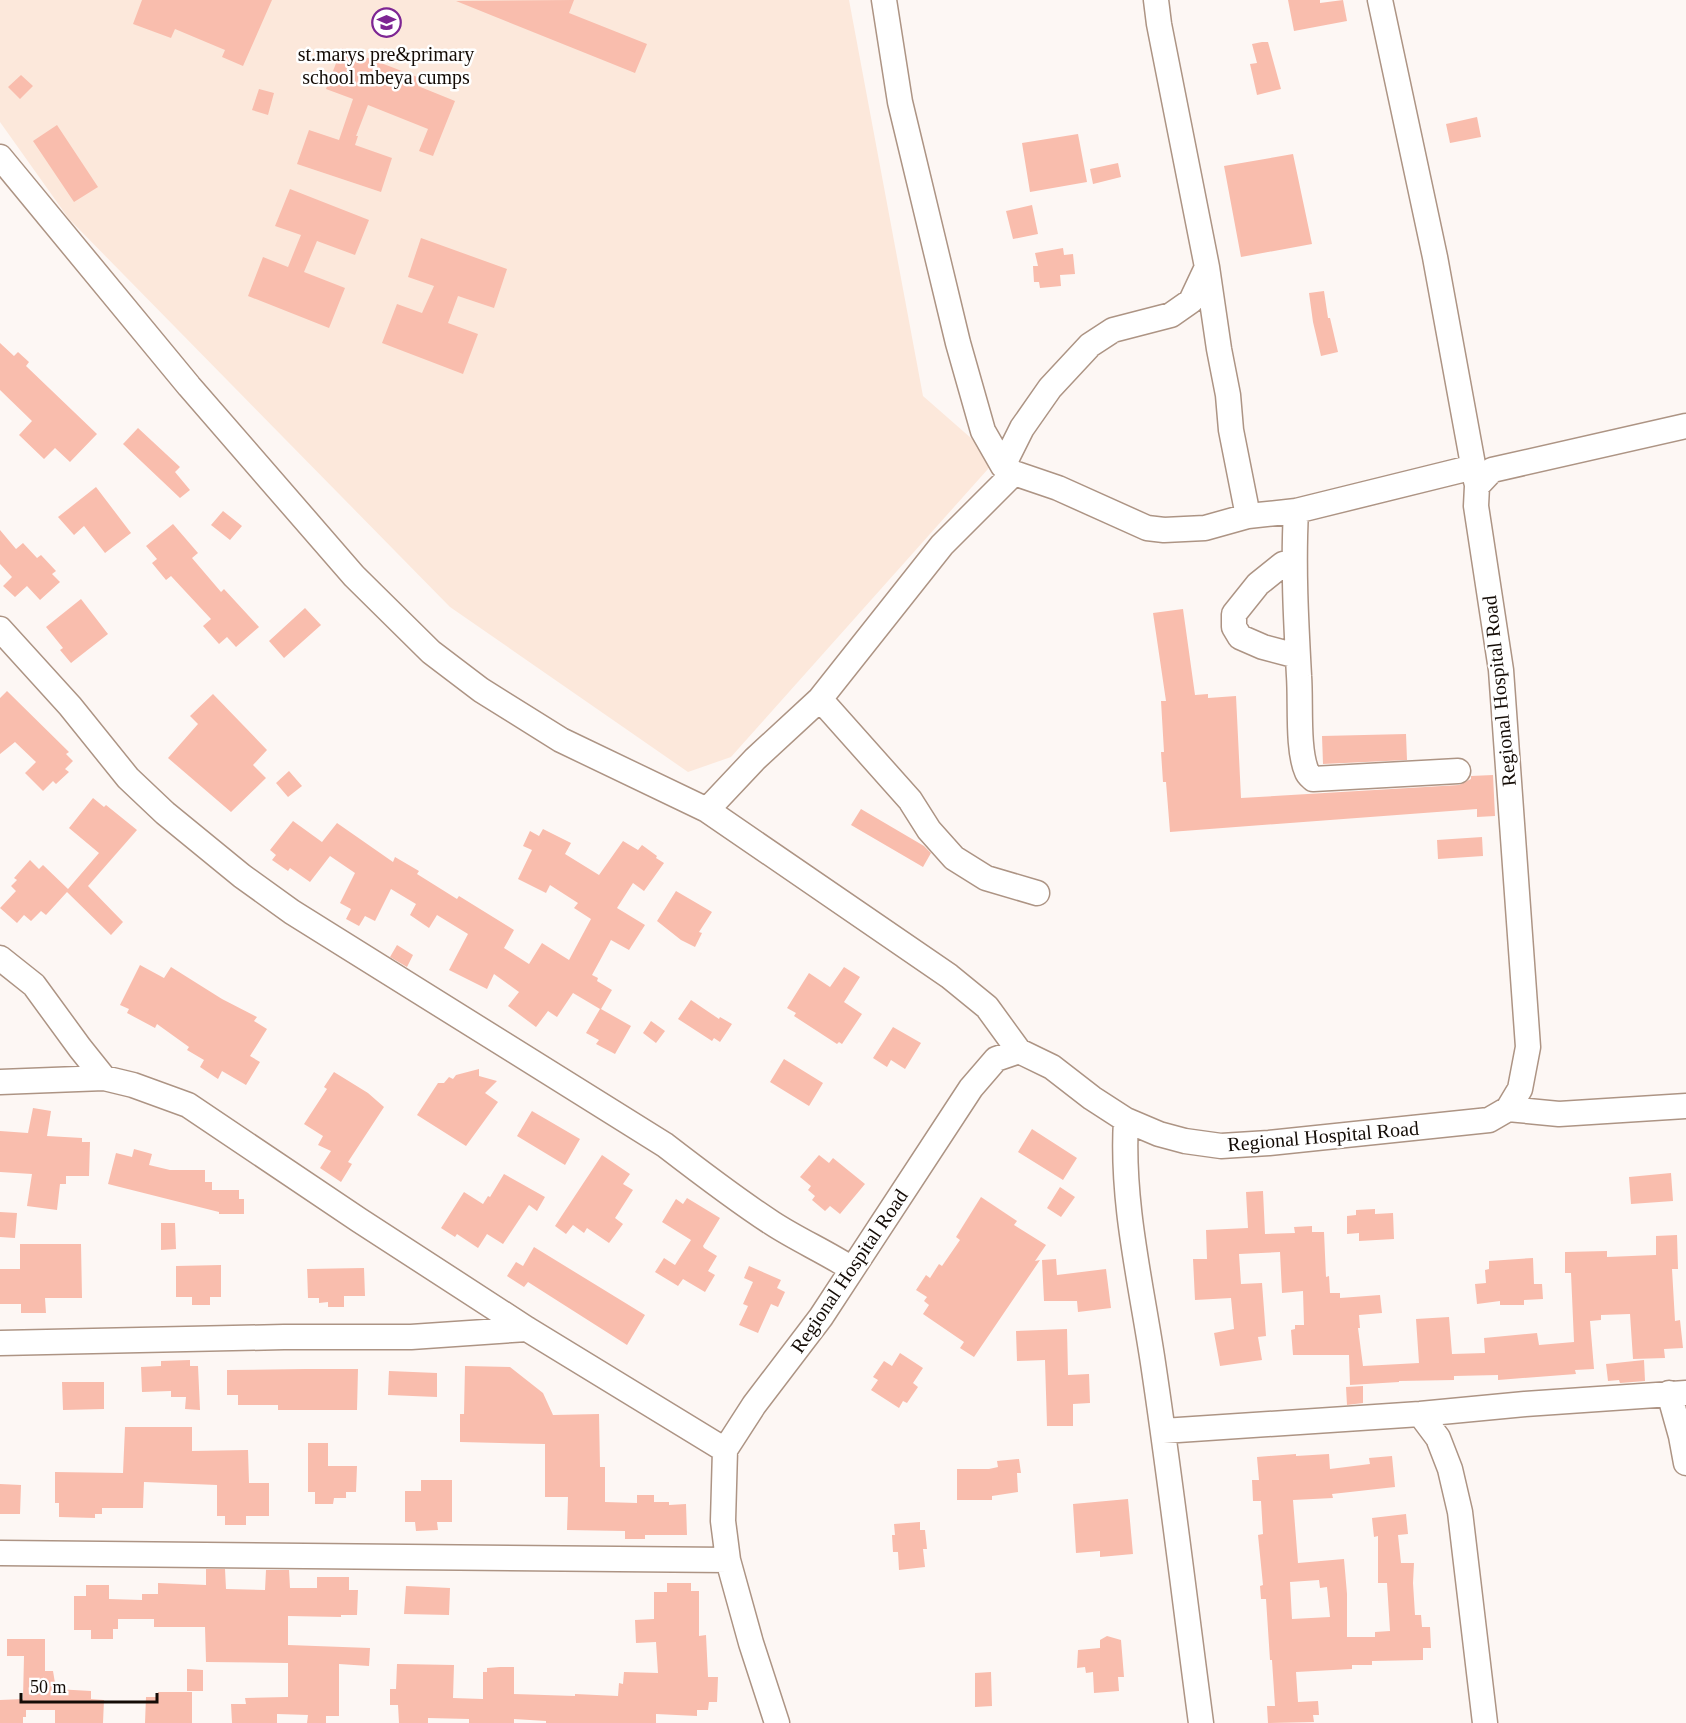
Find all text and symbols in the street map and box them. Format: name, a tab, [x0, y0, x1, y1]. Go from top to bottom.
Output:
school or university icon: st.marys pre&primary school mbeya cumps	[370, 7, 402, 39]
place label: st.marys pre&primary school mbeya cumps	[298, 43, 474, 89]
street label: Regional Hospital Road	[1478, 594, 1521, 788]
street label: Regional Hospital Road	[1226, 1117, 1420, 1156]
street label: Regional Hospital Road	[786, 1185, 913, 1357]
scale bar	[21, 1666, 158, 1704]
text: 50 m	[30, 1677, 67, 1697]

